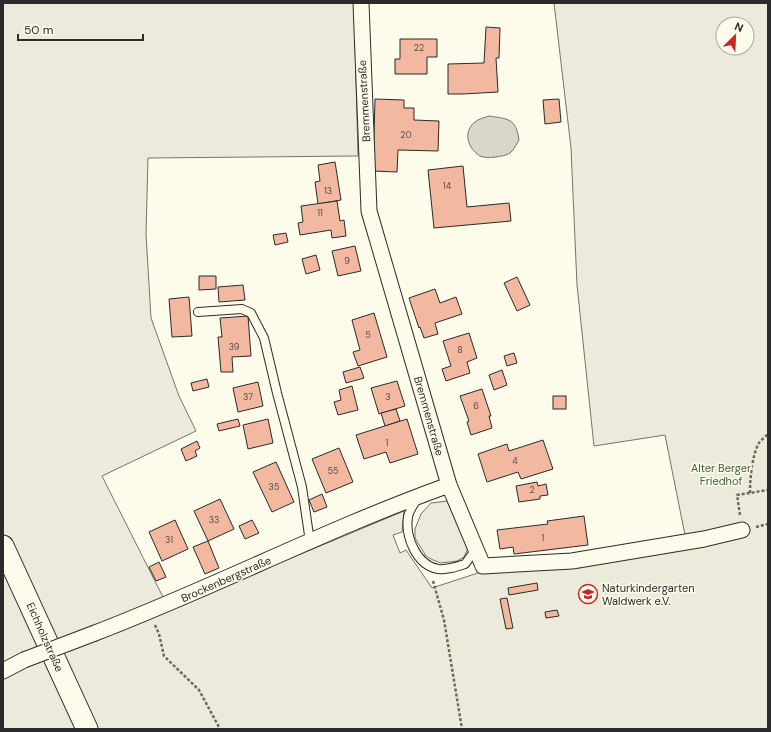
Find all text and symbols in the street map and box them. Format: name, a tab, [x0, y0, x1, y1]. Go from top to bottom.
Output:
scale bar	[18, 16, 143, 42]
north arrow	[715, 16, 755, 56]
text: N	[733, 19, 746, 35]
text: 50 m	[24, 22, 53, 38]
house number: 22	[414, 42, 424, 54]
street label: Bremmenstraße	[355, 60, 373, 142]
house number: 20	[400, 129, 412, 141]
house number: 14	[443, 180, 452, 192]
house number: 13	[324, 185, 332, 197]
house number: 11	[317, 207, 323, 219]
house number: 9	[344, 255, 350, 267]
house number: 5	[365, 329, 371, 341]
house number: 39	[229, 341, 240, 353]
house number: 8	[457, 344, 463, 356]
street label: Bremmenstraße	[411, 375, 447, 457]
house number: 37	[243, 391, 253, 403]
house number: 3	[385, 391, 391, 403]
house number: 6	[473, 400, 479, 412]
house number: 1	[386, 437, 389, 449]
house number: 4	[512, 455, 518, 467]
park label: Alter Berger Friedhof	[691, 461, 751, 488]
house number: 55	[328, 465, 338, 477]
house number: 35	[269, 481, 279, 493]
house number: 2	[529, 484, 535, 496]
house number: 33	[209, 514, 219, 526]
house number: 1	[542, 532, 545, 544]
house number: 31	[165, 534, 173, 546]
street label: Brockenbergstraße	[179, 553, 273, 605]
place label: Naturkindergarten Waldwerk e.V.	[602, 581, 695, 608]
school or university icon: Naturkindergarten Waldwerk e.V.	[577, 583, 599, 605]
street label: Eichholzstraße	[23, 600, 67, 674]

